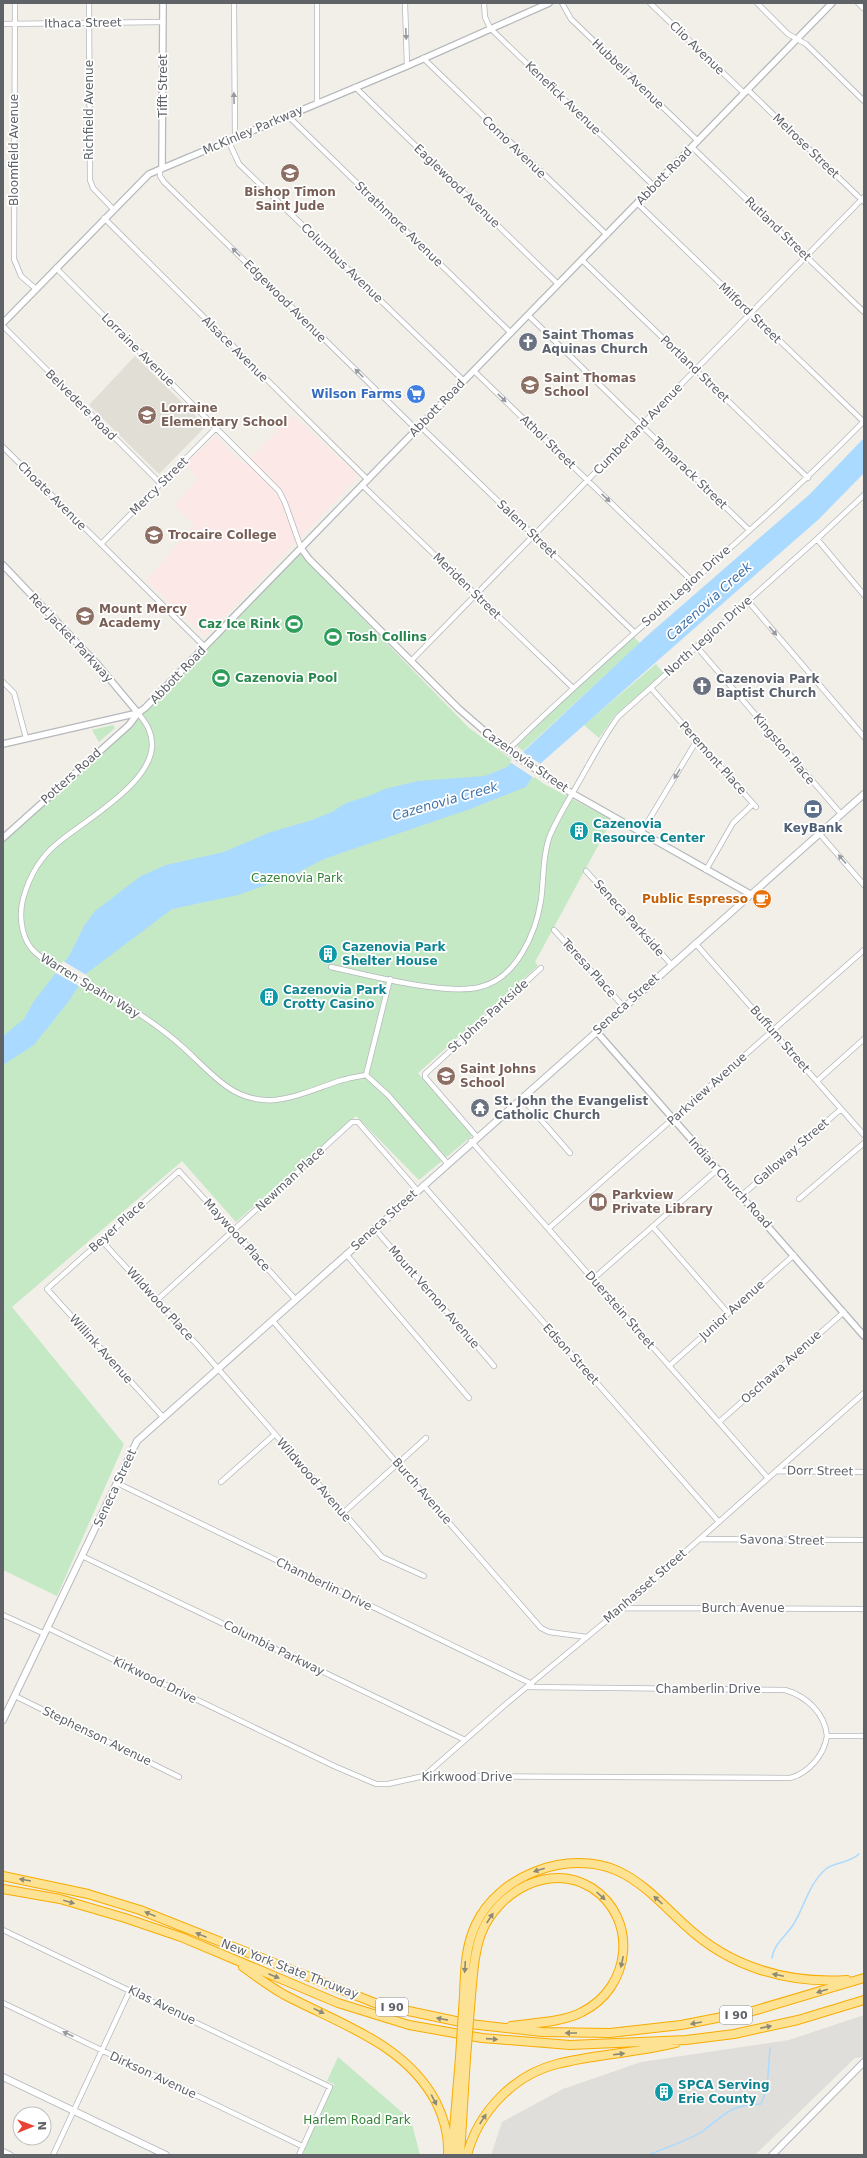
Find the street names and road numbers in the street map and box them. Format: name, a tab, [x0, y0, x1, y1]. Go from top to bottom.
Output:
street label: Ithaca Street	[44, 15, 122, 31]
street label: Clio Avenue	[667, 18, 727, 78]
street label: Hubbell Avenue	[589, 36, 667, 112]
street label: Tifft Street	[156, 54, 170, 119]
street label: Kenefick Avenue	[522, 59, 604, 137]
street label: Richfield Avenue	[82, 60, 96, 160]
street label: Bloomfield Avenue	[7, 94, 21, 206]
street label: McKinley Parkway	[201, 103, 305, 157]
street label: Melrose Street	[770, 111, 842, 181]
street label: Como Avenue	[479, 113, 549, 181]
street label: Eaglewood Avenue	[411, 141, 503, 231]
street label: Abbott Road	[633, 144, 695, 208]
street label: Strathmore Avenue	[352, 179, 446, 269]
street label: Rutland Street	[742, 194, 814, 264]
street label: Columbus Avenue	[298, 220, 386, 306]
street label: Edgewood Avenue	[241, 257, 329, 345]
street label: Milford Street	[716, 280, 784, 346]
street label: Lorraine Avenue	[99, 311, 177, 389]
street label: Alsace Avenue	[199, 313, 271, 385]
street label: Portland Street	[658, 333, 732, 405]
street label: Belvedere Road	[43, 367, 119, 443]
street label: Abbott Road	[406, 376, 468, 440]
street label: Cumberland Avenue	[591, 380, 685, 478]
street label: Athol Street	[518, 412, 579, 472]
street label: Tamarack Street	[649, 433, 730, 512]
street label: Mercy Street	[127, 454, 191, 518]
street label: Choate Avenue	[15, 459, 89, 533]
street label: Salem Street	[494, 497, 560, 561]
street label: South Legion Drive	[639, 543, 733, 629]
street label: Meriden Street	[430, 550, 504, 622]
street label: Red Jacket Parkway	[26, 591, 116, 685]
street label: North Legion Drive	[661, 593, 755, 679]
street label: Abbott Road	[147, 643, 209, 707]
street label: Kingston Place	[750, 711, 818, 787]
street label: Peremont Place	[677, 719, 749, 797]
street label: Cazenovia Street	[479, 725, 571, 795]
street label: Potters Road	[38, 745, 104, 807]
street label: Seneca Parkside	[591, 877, 667, 959]
street label: Teresa Place	[558, 935, 619, 1000]
street label: Warren Spahn Way	[38, 951, 142, 1021]
street label: Seneca Street	[590, 970, 662, 1037]
street label: St Johns Parkside	[445, 976, 531, 1056]
street label: Buffum Street	[747, 1003, 813, 1075]
street label: Parkview Avenue	[664, 1050, 750, 1128]
street label: Galloway Street	[750, 1115, 832, 1189]
street label: Indian Church Road	[686, 1135, 774, 1231]
street label: Newman Place	[253, 1144, 327, 1214]
street label: Seneca Street	[348, 1186, 420, 1253]
street label: Maywood Place	[201, 1196, 273, 1274]
street label: Beyer Place	[86, 1197, 148, 1255]
street label: Mount Vernon Avenue	[385, 1243, 483, 1351]
street label: Wildwood Place	[123, 1264, 197, 1344]
street label: Duerstein Street	[582, 1268, 658, 1352]
street label: Junior Avenue	[696, 1277, 767, 1344]
street label: Willink Avenue	[66, 1312, 136, 1386]
street label: Edson Street	[540, 1321, 602, 1387]
street label: Oschawa Avenue	[738, 1327, 824, 1407]
street label: Wildwood Avenue	[274, 1435, 354, 1525]
street label: Seneca Street	[91, 1447, 139, 1529]
street label: Burch Avenue	[389, 1455, 455, 1527]
street label: Dorr Street	[787, 1463, 854, 1479]
street label: Savona Street	[740, 1532, 825, 1548]
street label: Manhasset Street	[601, 1546, 689, 1626]
street label: Chamberlin Drive	[274, 1555, 374, 1613]
street label: Burch Avenue	[701, 1601, 785, 1615]
street label: Columbia Parkway	[221, 1617, 327, 1679]
street label: Kirkwood Drive	[111, 1654, 199, 1706]
street label: Chamberlin Drive	[655, 1682, 761, 1696]
street label: Stephenson Avenue	[40, 1704, 154, 1768]
street label: Kirkwood Drive	[421, 1770, 513, 1784]
street label: New York State Thruway	[219, 1936, 361, 2002]
street label: Klas Avenue	[126, 1983, 198, 2027]
road number: I 90	[376, 1998, 408, 2016]
road number: I 90	[720, 2006, 752, 2024]
street label: Dirkson Avenue	[107, 2049, 199, 2101]

